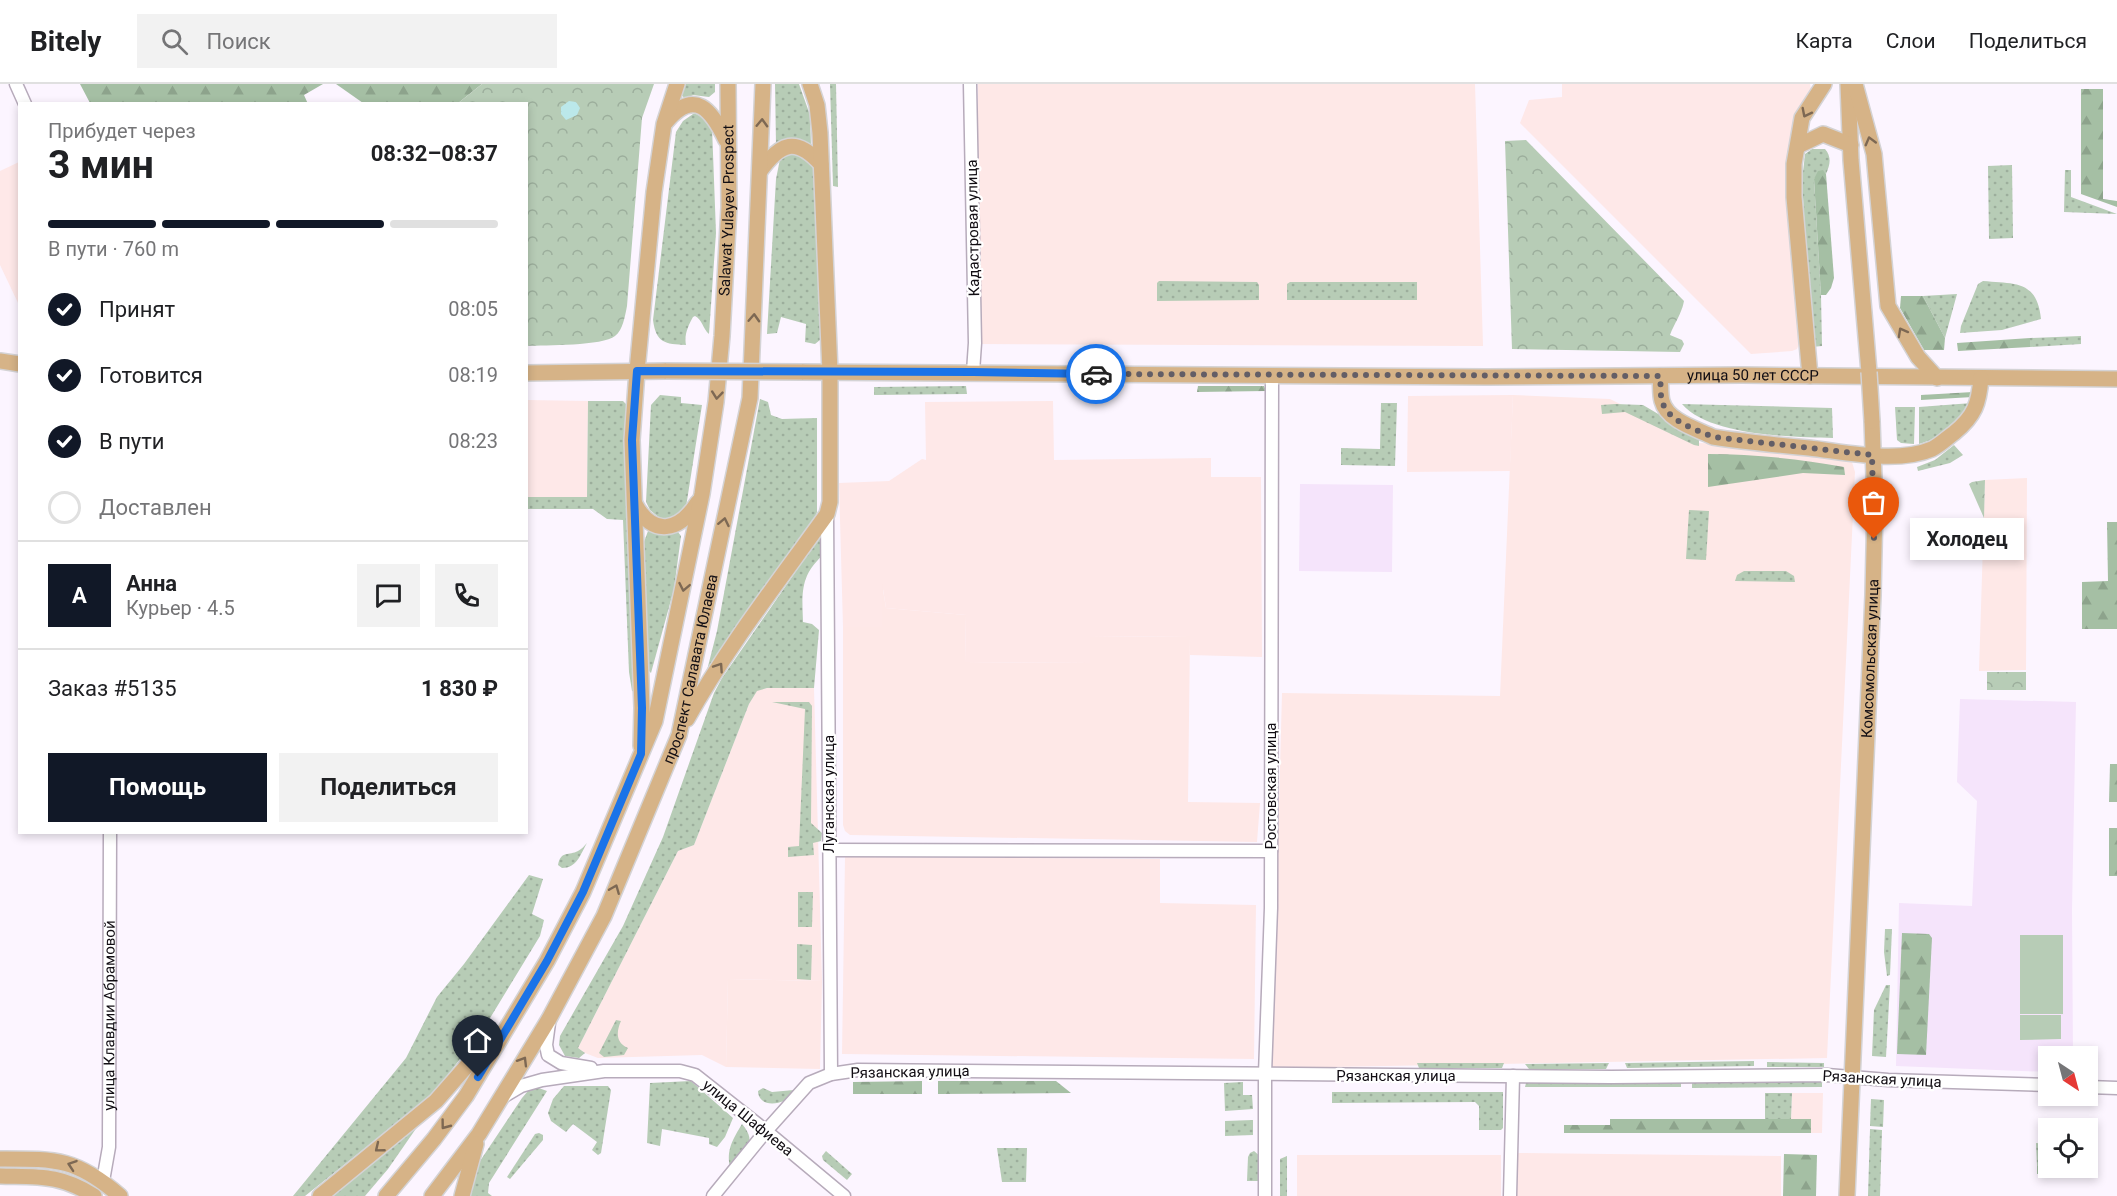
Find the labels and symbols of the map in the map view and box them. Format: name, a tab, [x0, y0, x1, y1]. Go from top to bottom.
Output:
one-way arrow	[1802, 107, 1814, 118]
one-way arrow	[755, 119, 768, 128]
street label: Salawat Yulayev Prospect	[715, 124, 738, 296]
one-way arrow	[1865, 136, 1878, 146]
street label: Кадастровая улица	[963, 159, 983, 297]
one-way arrow	[747, 314, 760, 323]
one-way arrow	[1898, 327, 1909, 338]
courier	[1066, 344, 1126, 404]
street label: улица 50 лет СССР	[1687, 366, 1819, 385]
one-way arrow	[711, 390, 724, 399]
pin	[1848, 477, 1899, 539]
one-way arrow	[717, 518, 730, 528]
callout: Холодец	[1910, 518, 2024, 560]
street label: проспект Салавата Юлаева	[659, 573, 722, 766]
street label: Комсомольская улица	[1858, 579, 1882, 738]
one-way arrow	[678, 581, 691, 591]
one-way arrow	[712, 662, 723, 673]
street label: Ростовская улица	[1262, 722, 1280, 850]
street label: Луганская улица	[820, 735, 838, 853]
one-way arrow	[608, 884, 620, 895]
street label: улица Клавдии Абрамовой	[100, 920, 119, 1111]
pin	[452, 1015, 503, 1077]
north arrow	[2038, 1046, 2098, 1106]
one-way arrow	[516, 1057, 528, 1067]
street label: Рязанская улица	[850, 1062, 970, 1082]
street label: Рязанская улица	[1336, 1067, 1456, 1085]
street label: Рязанская улица	[1822, 1067, 1942, 1091]
street label: улица Шафиева	[699, 1076, 797, 1160]
one-way arrow	[441, 1118, 452, 1129]
one-way arrow	[374, 1140, 385, 1151]
one-way arrow	[67, 1159, 77, 1172]

